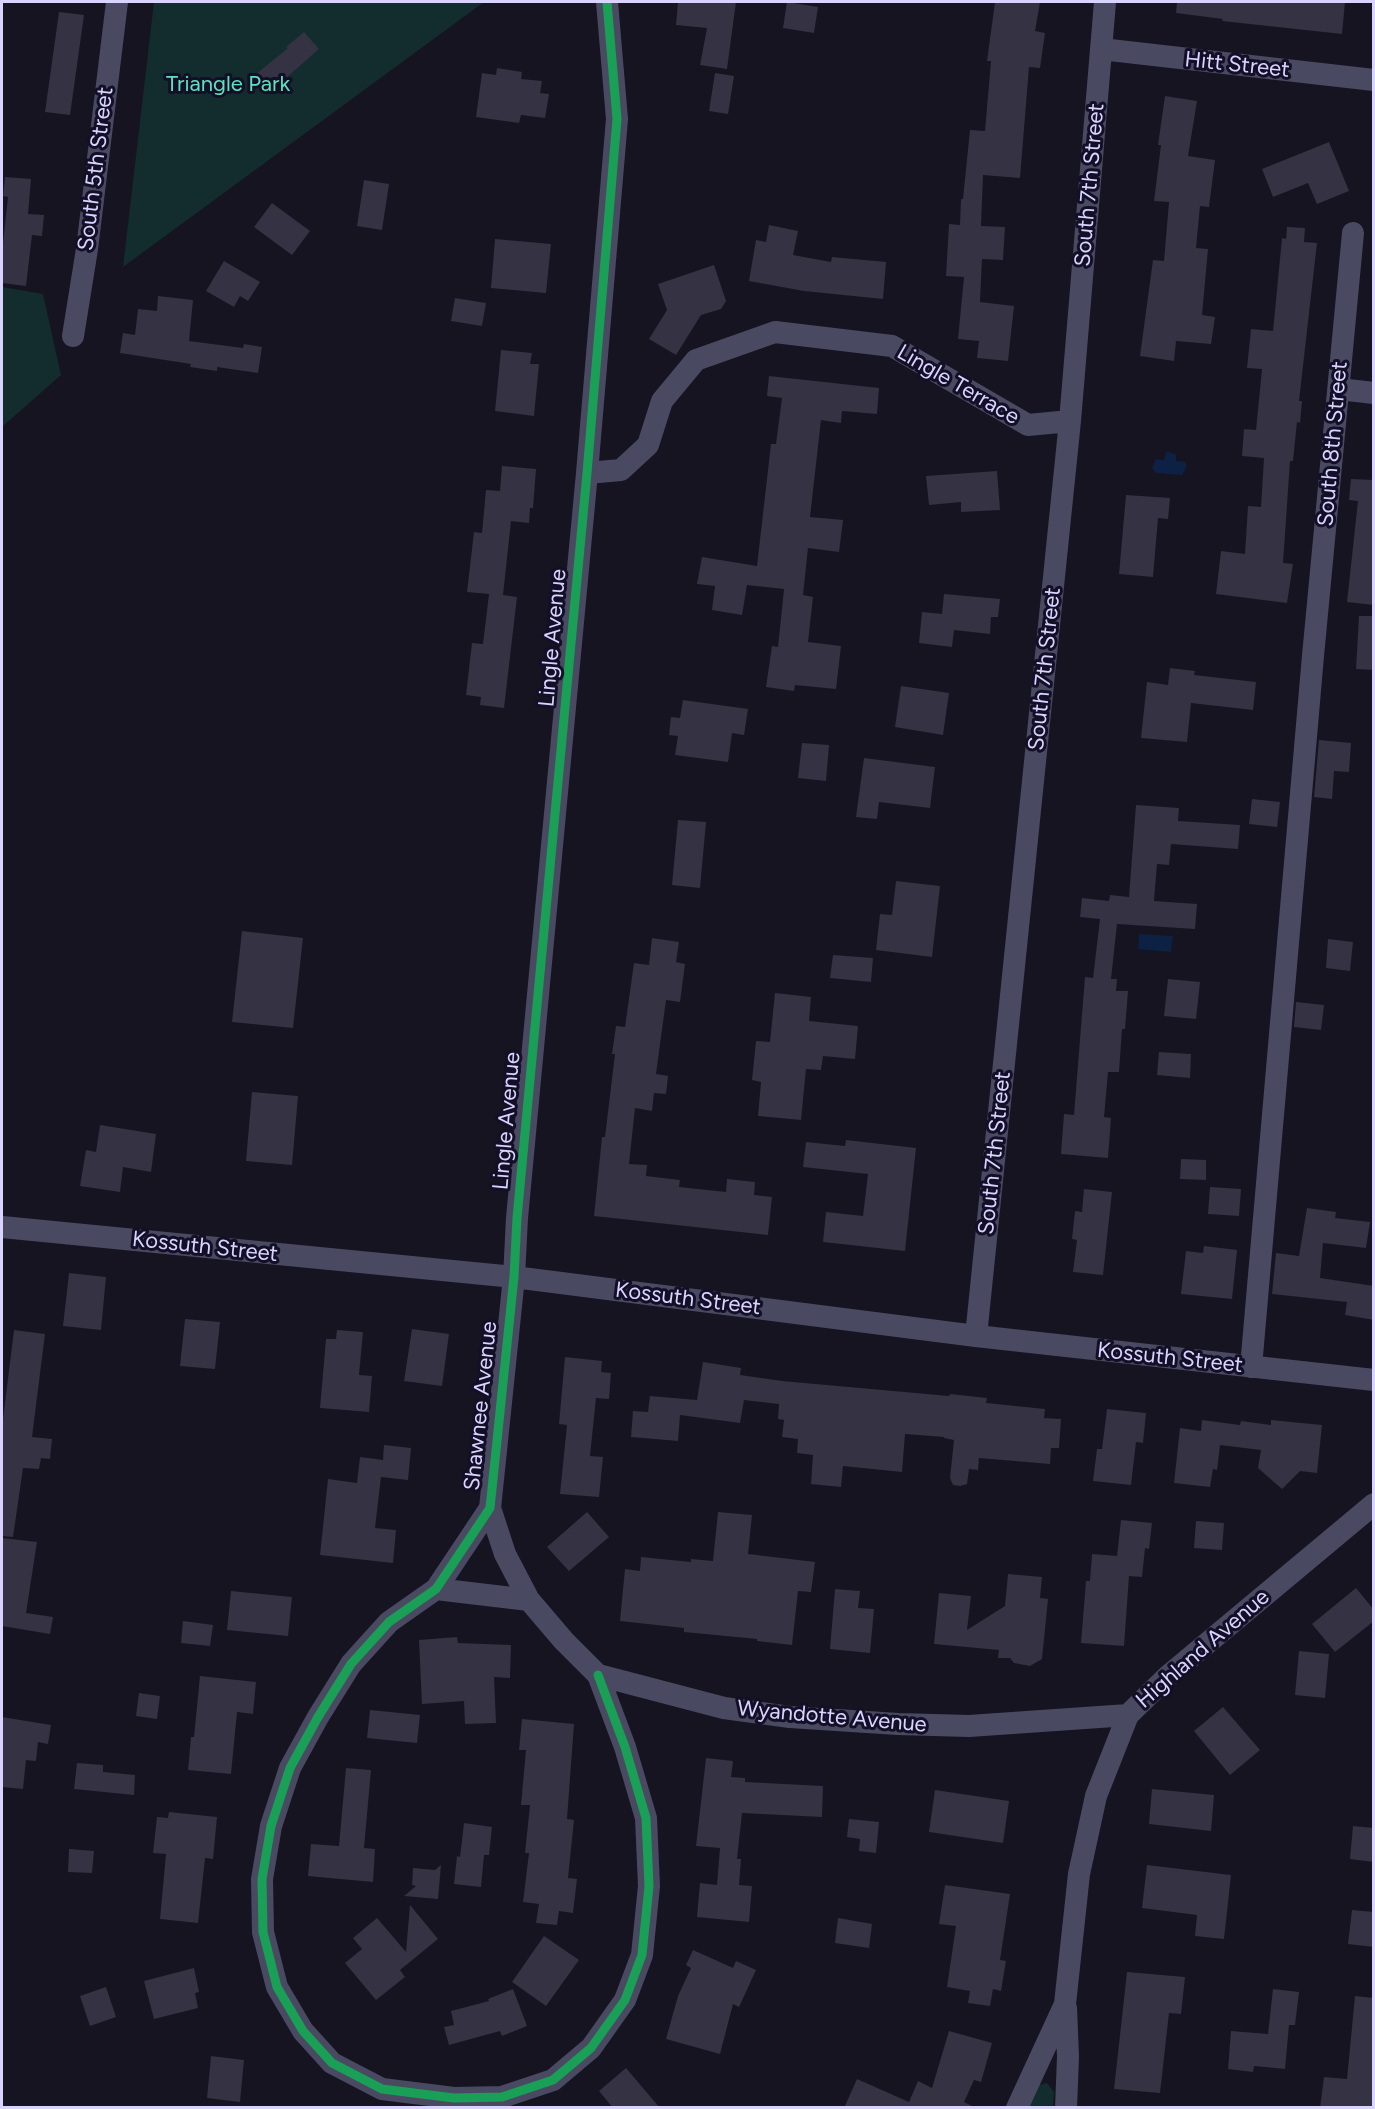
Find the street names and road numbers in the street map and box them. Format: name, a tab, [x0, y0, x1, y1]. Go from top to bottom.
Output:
street label: Hitt Street	[1183, 46, 1291, 84]
street label: South 5th Street	[73, 86, 119, 252]
street label: South 7th Street	[1070, 102, 1110, 268]
street label: Lingle Terrace	[892, 339, 1024, 431]
street label: South 8th Street	[1313, 360, 1353, 528]
street label: Lingle Avenue	[534, 568, 572, 708]
street label: South 7th Street	[1023, 586, 1067, 752]
street label: Lingle Avenue	[488, 1051, 526, 1191]
street label: South 7th Street	[973, 1070, 1017, 1236]
street label: Kossuth Street	[131, 1226, 279, 1268]
street label: Kossuth Street	[614, 1277, 762, 1321]
street label: Shawnee Avenue	[459, 1320, 503, 1492]
street label: Kossuth Street	[1096, 1337, 1244, 1379]
street label: Highland Avenue	[1131, 1584, 1275, 1714]
street label: Wyandotte Avenue	[736, 1696, 928, 1738]

